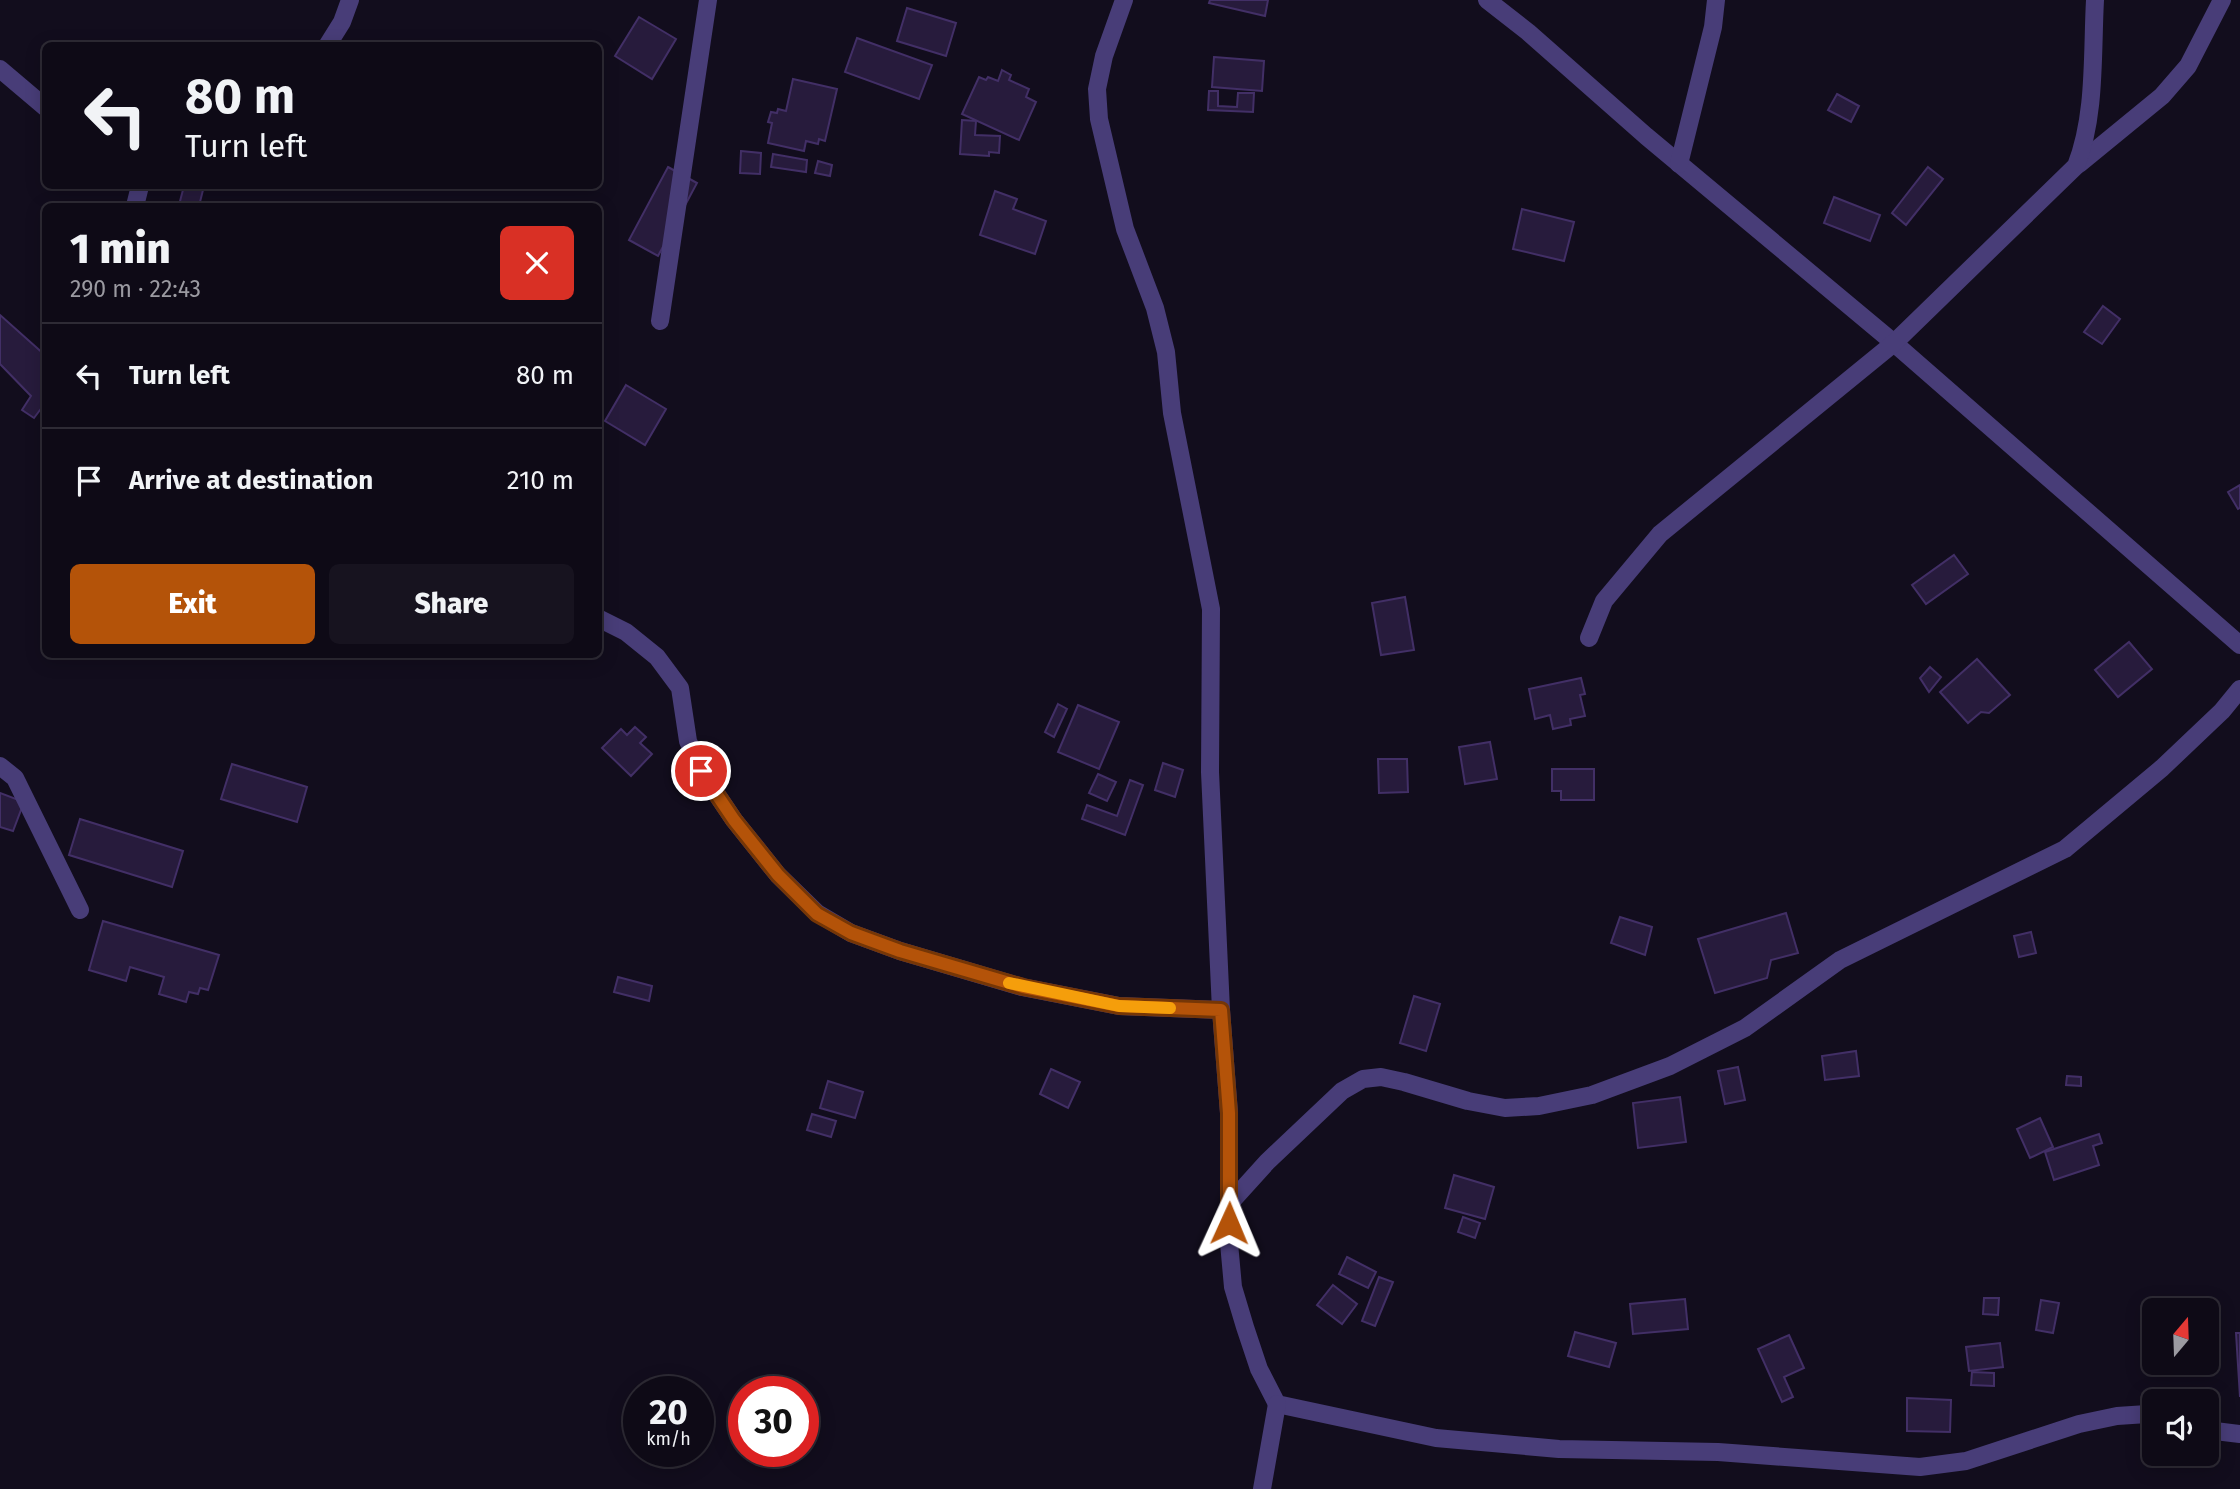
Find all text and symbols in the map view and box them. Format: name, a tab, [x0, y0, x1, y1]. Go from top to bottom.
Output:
text: 80 m	[185, 67, 295, 126]
icon: left	[70, 70, 161, 161]
text: Turn left	[185, 127, 307, 165]
text: 1 min	[70, 224, 171, 274]
button: close	[500, 226, 574, 300]
text: 290 m · 22:43	[70, 275, 201, 303]
icon: left	[70, 357, 108, 395]
text: Turn left	[129, 360, 230, 391]
text: 80 m	[516, 360, 574, 391]
icon: arrive	[70, 462, 108, 500]
text: Arrive at destination	[129, 465, 373, 496]
text: 210 m	[507, 465, 574, 496]
button: Exit	[70, 564, 315, 644]
button: Share	[329, 564, 574, 644]
pin	[671, 741, 731, 801]
icon: arrive	[682, 752, 720, 790]
position arrow	[1192, 1186, 1266, 1260]
north arrow	[2142, 1298, 2219, 1376]
map controls	[2142, 1298, 2219, 1466]
speed limit sign: 30	[728, 1376, 819, 1467]
button: sound	[2142, 1389, 2219, 1466]
text: 20	[649, 1391, 688, 1433]
text: km/h	[646, 1428, 691, 1450]

